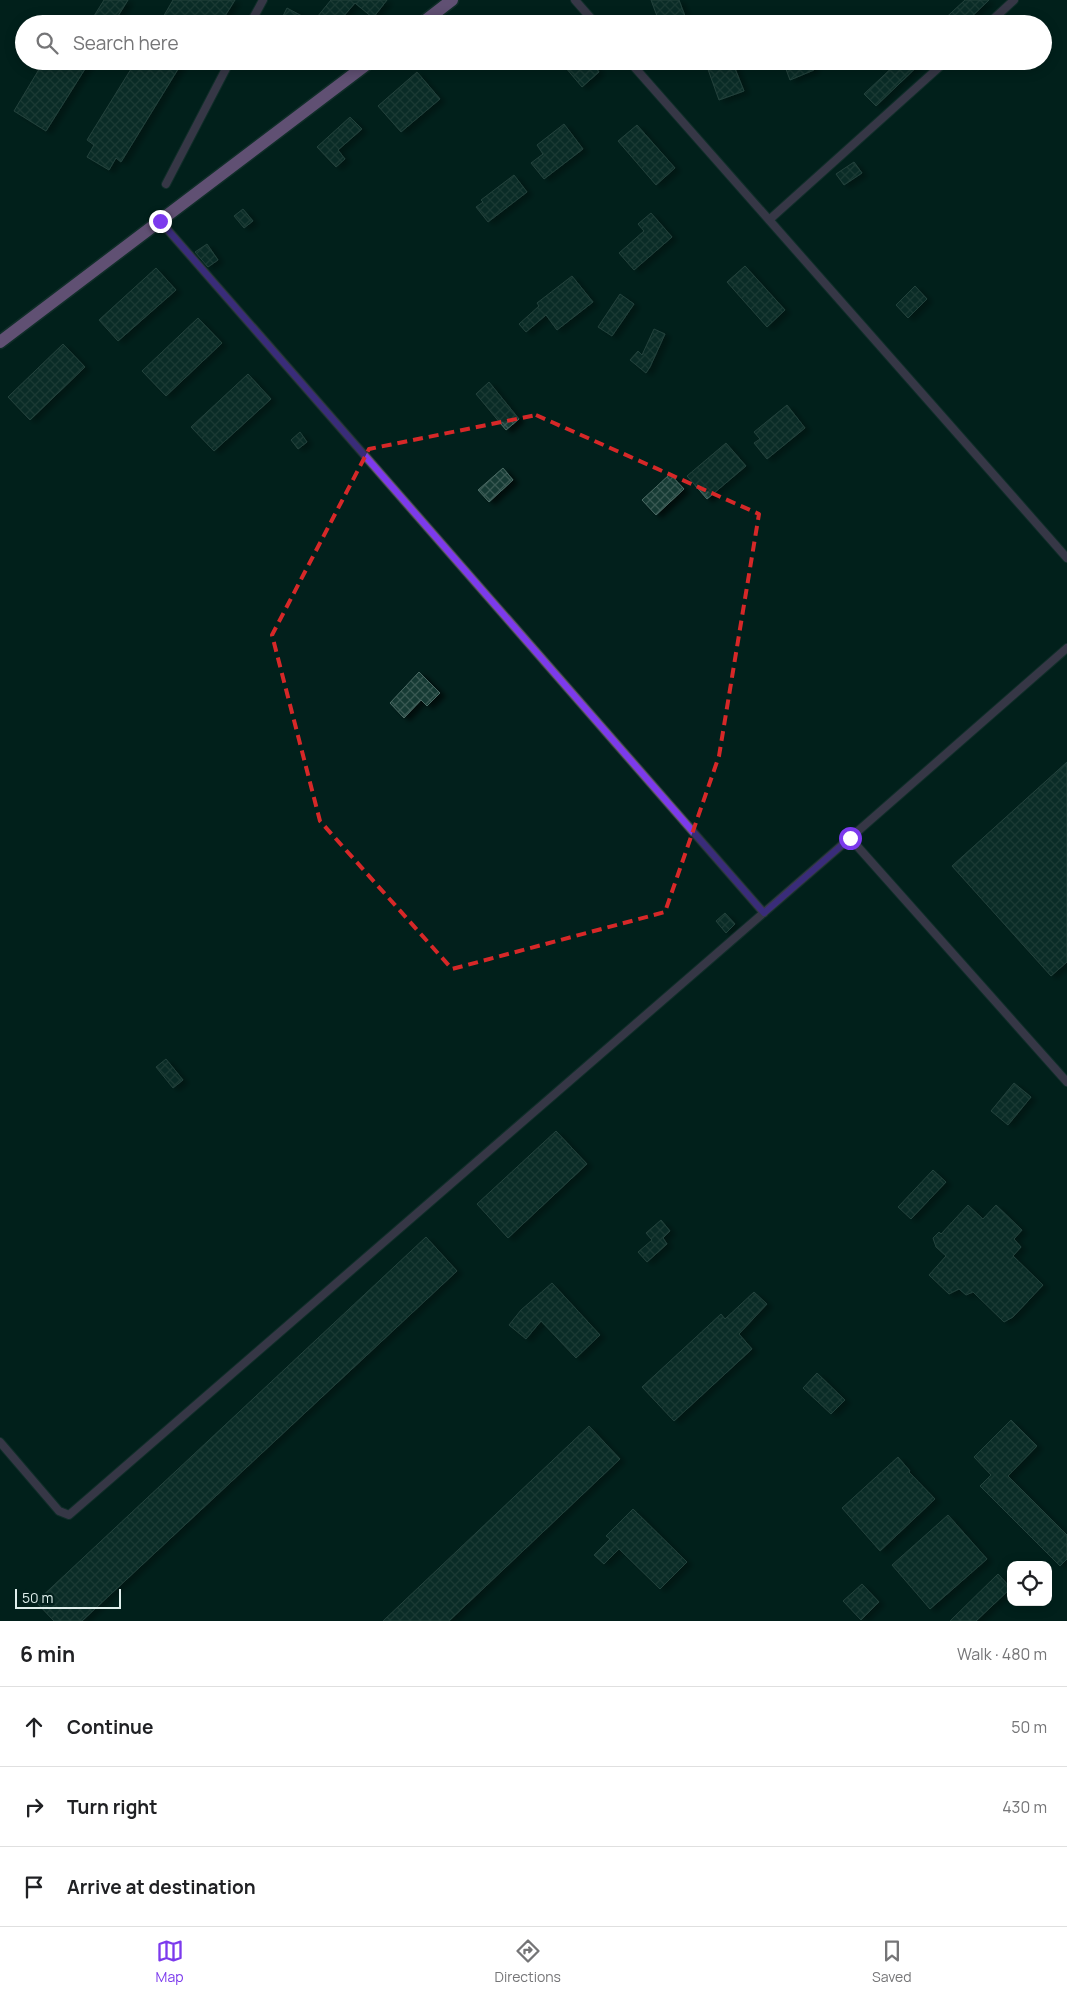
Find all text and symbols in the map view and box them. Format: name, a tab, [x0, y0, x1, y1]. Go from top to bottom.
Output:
search box	[15, 15, 1052, 70]
icon: search	[33, 29, 61, 57]
text: Search here	[73, 30, 179, 56]
route end	[149, 210, 172, 233]
route start	[839, 827, 862, 850]
map controls	[1007, 1561, 1052, 1606]
button: locate	[1007, 1561, 1052, 1606]
scale bar	[15, 1586, 121, 1609]
text: 50 m	[22, 1588, 53, 1607]
text: 6 min	[20, 1640, 75, 1668]
text: Walk · 480 m	[957, 1643, 1047, 1665]
icon: ahead	[20, 1713, 48, 1741]
text: Continue	[67, 1714, 153, 1740]
text: 50 m	[1011, 1716, 1047, 1738]
icon: right	[20, 1793, 48, 1821]
text: Turn right	[67, 1794, 157, 1820]
text: 430 m	[1002, 1796, 1047, 1818]
icon: arrive	[20, 1873, 48, 1901]
text: Arrive at destination	[67, 1874, 256, 1900]
tab: Map	[156, 1937, 184, 1986]
tab: Directions	[495, 1937, 561, 1986]
tab: Saved	[872, 1937, 911, 1986]

